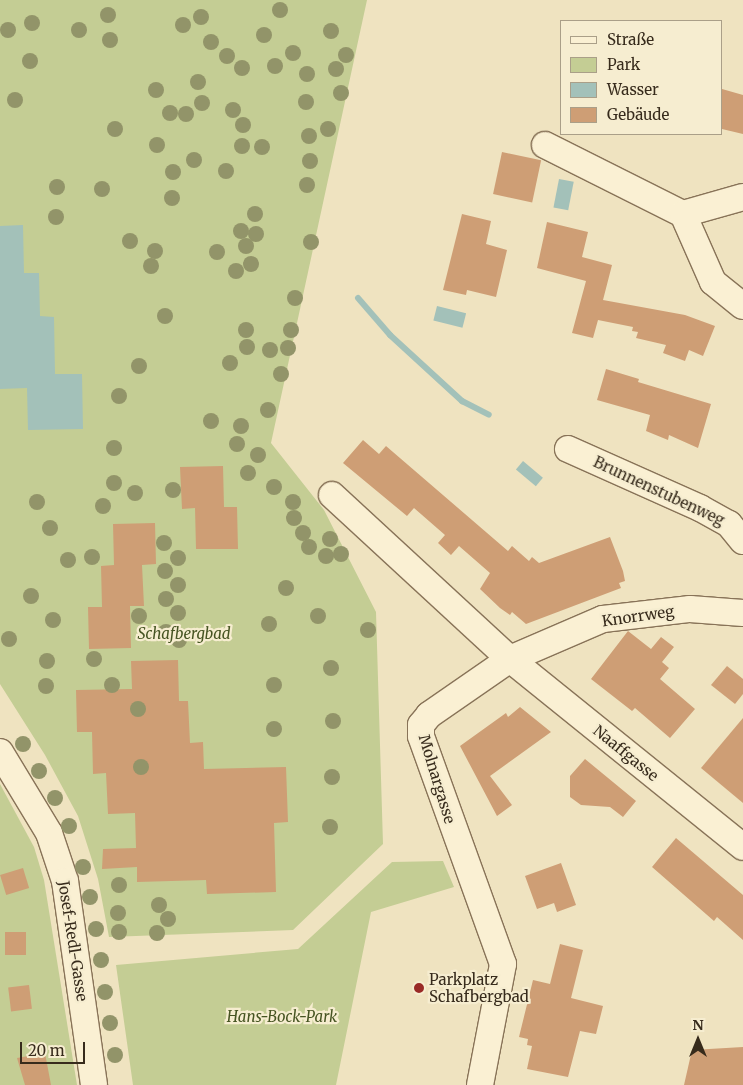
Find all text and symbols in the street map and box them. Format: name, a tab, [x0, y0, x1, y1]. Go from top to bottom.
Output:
legend	[560, 20, 723, 135]
text: Straße	[607, 30, 654, 49]
text: Park	[607, 55, 640, 74]
text: Wasser	[607, 80, 659, 99]
text: Gebäude	[607, 105, 669, 124]
street label: Brunnenstubenweg	[591, 453, 727, 529]
street label: Knorrweg	[601, 602, 675, 630]
park label: Schafbergbad	[137, 625, 231, 643]
street label: Naaffgasse	[590, 721, 662, 785]
street label: Molnargasse	[415, 732, 459, 826]
street label: Josef-Redl-Gasse	[55, 879, 91, 1003]
place label: Parkplatz Schafbergbad	[429, 970, 529, 1005]
marker: Parkplatz Schafbergbad	[413, 982, 425, 994]
park label: Hans-Bock-Park	[227, 1008, 337, 1026]
north arrow	[673, 1015, 723, 1065]
text: N	[692, 1016, 704, 1034]
scale bar	[22, 1032, 88, 1064]
text: 20 m	[28, 1041, 65, 1060]

